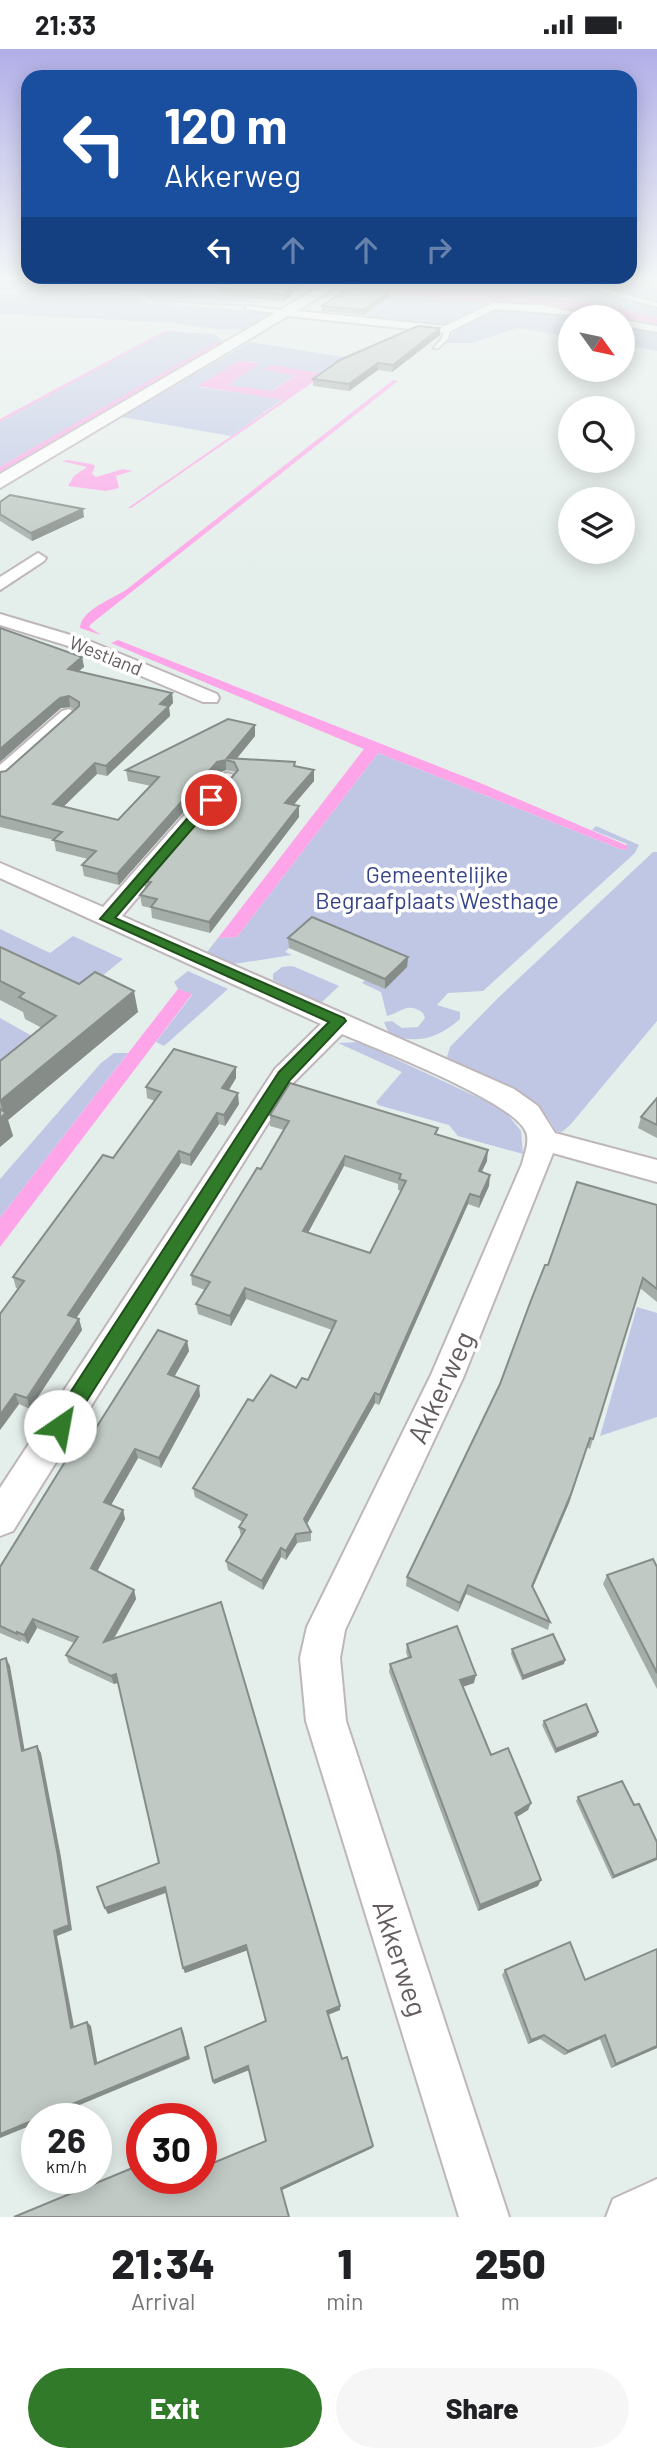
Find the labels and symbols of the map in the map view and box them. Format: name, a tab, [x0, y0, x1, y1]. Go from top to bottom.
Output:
north arrow	[558, 305, 635, 381]
street label: Westland	[66, 630, 146, 680]
pin	[181, 770, 241, 830]
park label: Gemeentelijke Begraafplaats Westhage	[315, 860, 559, 914]
street label: Akkerweg	[399, 1325, 481, 1449]
position arrow	[23, 1389, 97, 1463]
street label: Akkerweg	[366, 1896, 436, 2020]
speed limit sign: 30	[126, 2103, 217, 2194]

